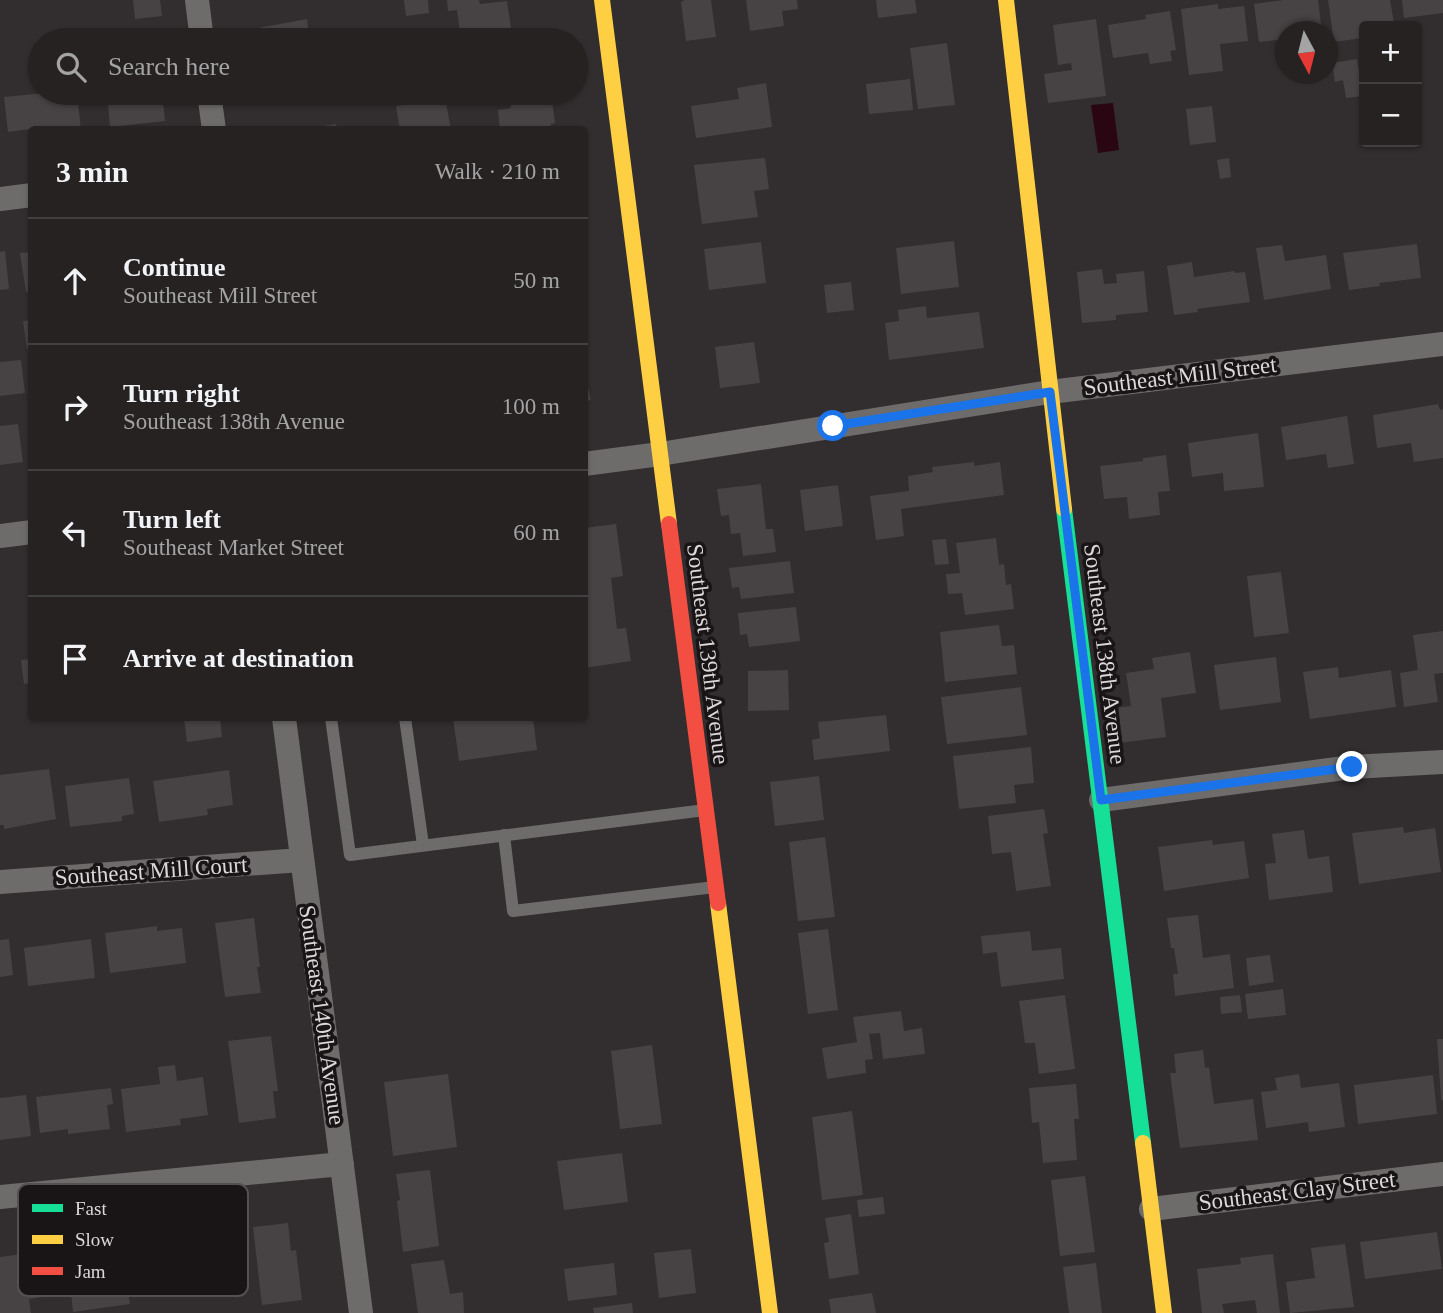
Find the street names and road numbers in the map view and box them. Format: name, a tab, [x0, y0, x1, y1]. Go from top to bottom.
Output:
street label: Southeast Mill Street	[1082, 352, 1279, 400]
street label: Southeast 139th Avenue	[682, 542, 734, 766]
street label: Southeast 138th Avenue	[1079, 542, 1131, 766]
street label: Southeast Mill Court	[54, 852, 249, 890]
street label: Southeast 140th Avenue	[294, 903, 350, 1127]
street label: Southeast Clay Street	[1197, 1166, 1397, 1215]

